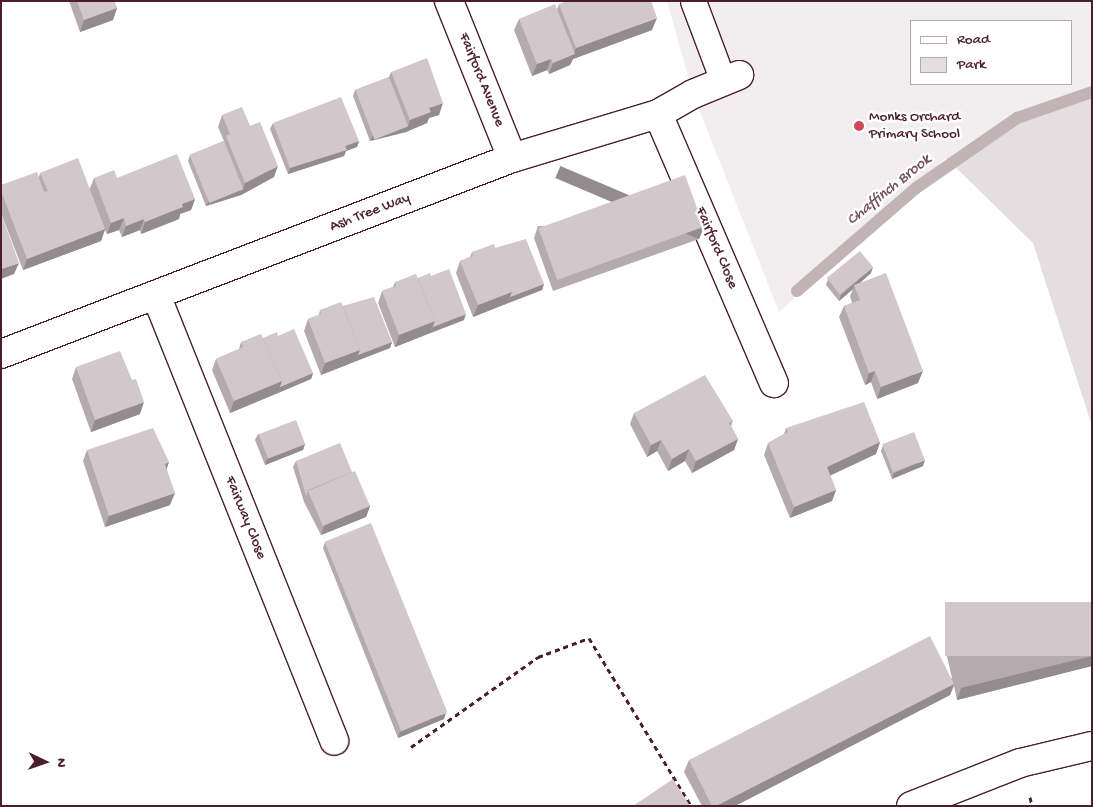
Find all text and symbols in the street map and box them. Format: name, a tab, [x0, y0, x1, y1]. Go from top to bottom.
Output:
legend	[910, 20, 1073, 85]
street label: Fairford Avenue	[454, 30, 508, 130]
text: Road	[957, 31, 990, 49]
text: Park	[957, 56, 986, 74]
place label: Monks Orchard Primary School	[869, 108, 960, 143]
marker: Monks Orchard Primary School	[853, 120, 865, 132]
water label: Chaffinch Brook	[844, 151, 936, 231]
street label: Ash Tree Way	[327, 189, 413, 237]
street label: Fairford Close	[691, 204, 741, 292]
street label: Fairway Close	[220, 474, 270, 562]
north arrow	[20, 737, 70, 787]
text: N	[52, 758, 69, 768]

